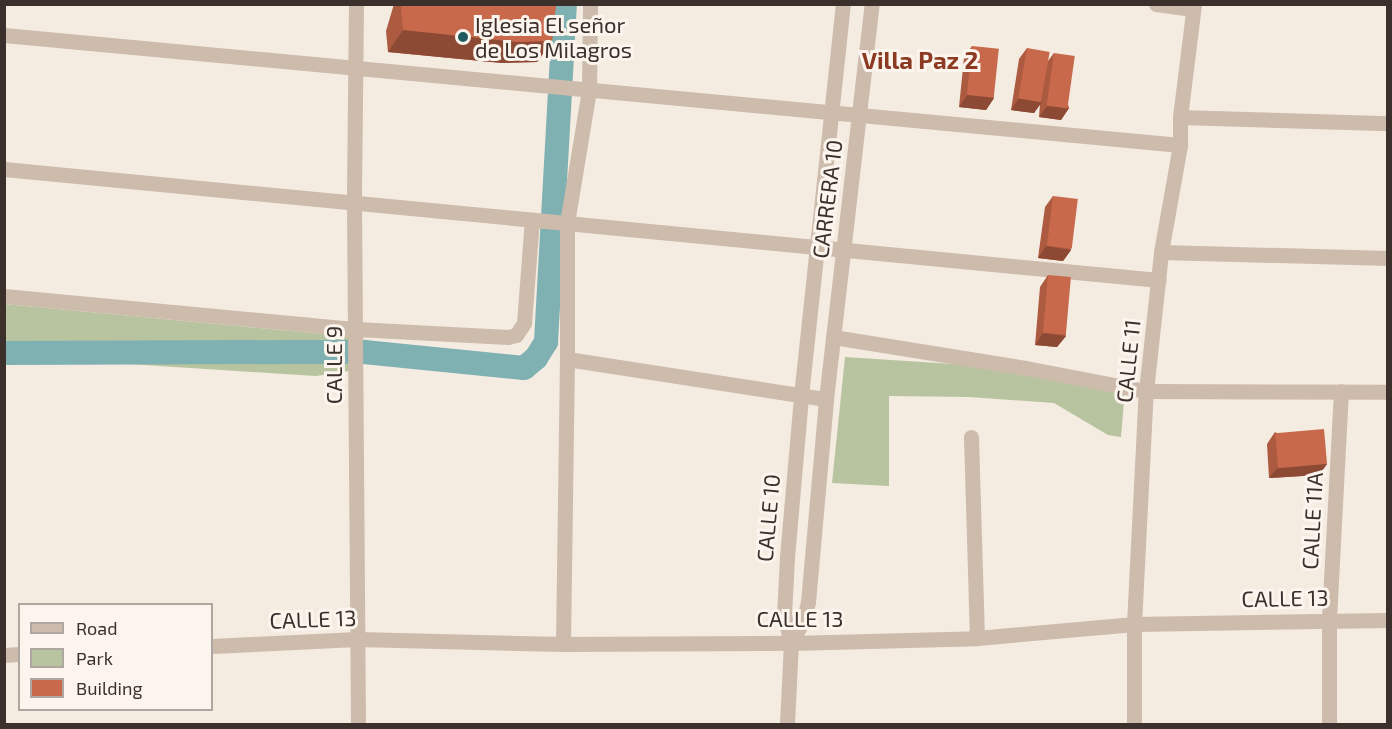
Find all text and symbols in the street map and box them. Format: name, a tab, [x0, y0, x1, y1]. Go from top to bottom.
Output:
place label: Iglesia El señor de Los Milagros	[475, 11, 632, 62]
marker: Iglesia El señor de Los Milagros	[456, 30, 470, 44]
district label: Villa Paz 2	[862, 46, 978, 74]
street label: CARRERA 10	[807, 138, 847, 260]
street label: CALLE 11	[1111, 318, 1145, 404]
street label: CALLE 9	[321, 326, 347, 404]
street label: CALLE 11A	[1296, 472, 1328, 570]
street label: CALLE 10	[751, 473, 785, 563]
street label: CALLE 13	[1241, 584, 1329, 612]
legend	[18, 603, 213, 711]
street label: CALLE 13	[269, 604, 357, 634]
street label: CALLE 13	[756, 606, 844, 632]
text: Road	[76, 617, 117, 639]
text: Park	[76, 647, 113, 669]
text: Building	[76, 677, 143, 699]

